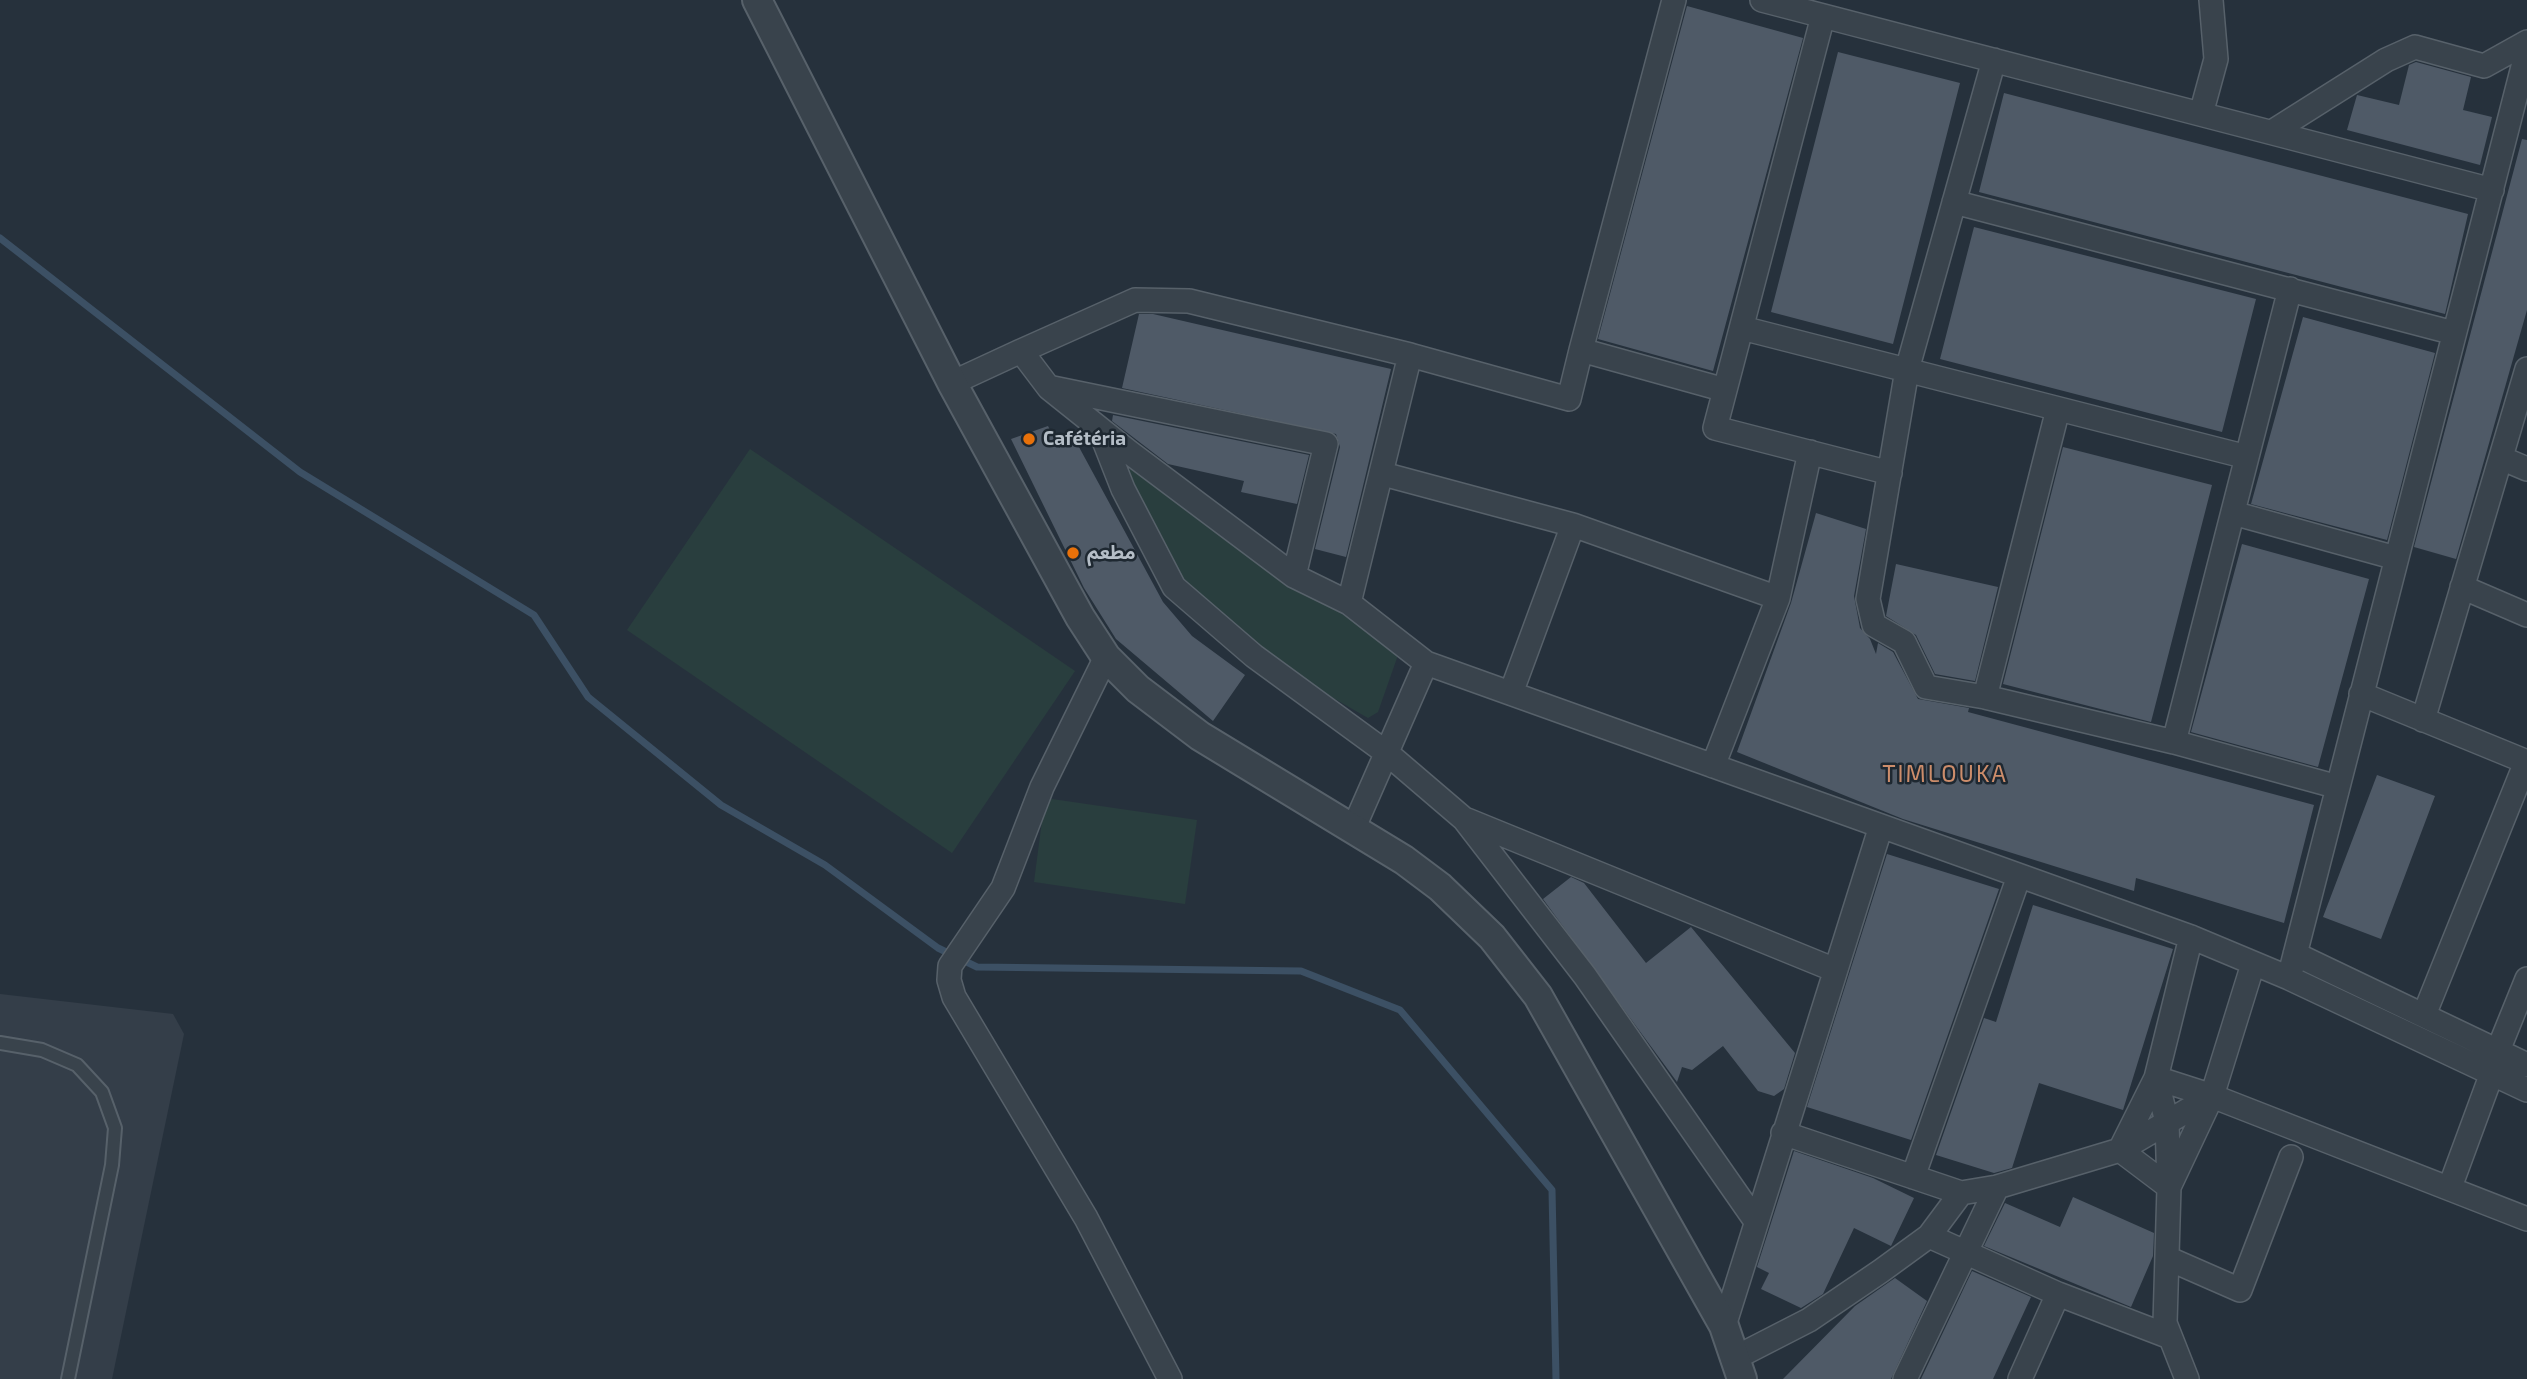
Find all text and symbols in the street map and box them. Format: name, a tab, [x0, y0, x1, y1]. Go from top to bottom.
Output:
place label: Cafétéria	[1043, 428, 1126, 450]
marker: Cafétéria	[1021, 431, 1037, 447]
place label: مطعم	[1087, 542, 1136, 564]
marker: مطعم	[1065, 545, 1081, 561]
district label: TIMLOUKA	[1883, 760, 2007, 788]

